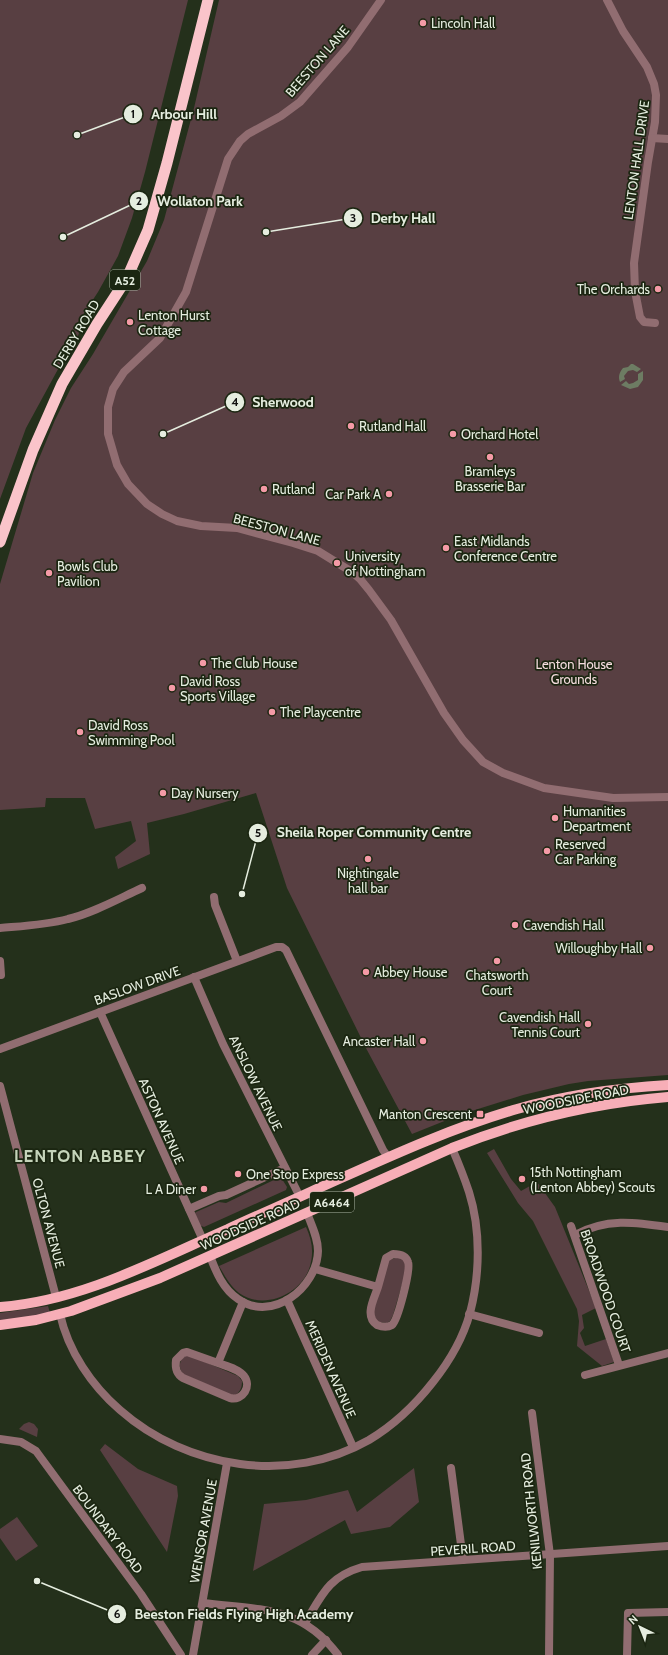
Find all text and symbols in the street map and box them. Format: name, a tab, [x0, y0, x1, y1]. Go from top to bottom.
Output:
place label: Lincoln Hall	[431, 15, 495, 31]
marker: Lincoln Hall	[418, 18, 428, 28]
street label: BEESTON LANE	[282, 22, 352, 100]
street label: LENTON HALL DRIVE	[620, 99, 652, 221]
callout: Arbour Hill	[123, 101, 225, 127]
text: Arbour Hill	[151, 105, 217, 123]
text: 1	[131, 106, 135, 121]
callout: Wollaton Park	[129, 188, 250, 214]
text: Wollaton Park	[157, 192, 243, 210]
text: 2	[136, 193, 142, 208]
callout: Derby Hall	[343, 205, 443, 231]
text: Derby Hall	[371, 209, 436, 227]
text: 3	[350, 210, 356, 225]
road number: A52	[110, 270, 140, 290]
place label: The Orchards	[577, 281, 651, 297]
marker: The Orchards	[653, 284, 663, 294]
street label: DERBY ROAD	[49, 297, 103, 371]
place label: Lenton Hurst Cottage	[138, 307, 210, 338]
marker: Lenton Hurst Cottage	[125, 317, 135, 327]
callout: Sherwood	[225, 389, 322, 415]
text: Sherwood	[252, 393, 314, 411]
text: 4	[231, 394, 239, 409]
place label: Rutland Hall	[359, 418, 426, 434]
marker: Rutland Hall	[346, 421, 356, 431]
place label: Orchard Hotel	[461, 426, 538, 442]
marker: Orchard Hotel	[448, 429, 458, 439]
marker: Bramleys Brasserie Bar	[485, 452, 495, 462]
place label: Bramleys Brasserie Bar	[455, 463, 526, 494]
place label: Rutland	[272, 481, 315, 497]
marker: Rutland	[259, 484, 269, 494]
place label: Car Park A	[325, 486, 381, 502]
marker: Car Park A	[384, 489, 394, 499]
street label: BEESTON LANE	[232, 510, 322, 548]
place label: East Midlands Conference Centre	[454, 533, 557, 564]
marker: East Midlands Conference Centre	[441, 543, 451, 553]
place label: University of Nottingham	[345, 548, 425, 579]
place label: Bowls Club Pavilion	[57, 558, 118, 589]
marker: University of Nottingham	[332, 558, 342, 568]
marker: Bowls Club Pavilion	[44, 568, 54, 578]
place label: The Club House	[211, 655, 298, 671]
park label: Lenton House Grounds	[536, 656, 613, 687]
marker: The Club House	[198, 658, 208, 668]
place label: David Ross Sports Village	[180, 673, 256, 704]
marker: David Ross Sports Village	[167, 683, 177, 693]
place label: The Playcentre	[280, 704, 361, 720]
marker: The Playcentre	[267, 707, 277, 717]
place label: David Ross Swimming Pool	[88, 717, 174, 748]
marker: David Ross Swimming Pool	[75, 727, 85, 737]
place label: Day Nursery	[171, 785, 239, 801]
marker: Day Nursery	[158, 788, 168, 798]
place label: Humanities Department	[563, 803, 631, 834]
marker: Humanities Department	[550, 813, 560, 823]
callout: Sheila Roper Community Centre	[248, 820, 479, 846]
text: Sheila Roper Community Centre	[277, 823, 471, 841]
text: 5	[255, 825, 261, 840]
place label: Reserved Car Parking	[555, 836, 617, 867]
marker: Reserved Car Parking	[542, 846, 552, 856]
marker: Nightingale hall bar	[363, 854, 373, 864]
place label: Nightingale hall bar	[337, 865, 399, 896]
place label: Cavendish Hall	[523, 917, 604, 933]
marker: Cavendish Hall	[510, 920, 520, 930]
place label: Willoughby Hall	[555, 940, 642, 956]
marker: Willoughby Hall	[645, 943, 655, 953]
marker: Chatsworth Court	[492, 956, 502, 966]
street label: BASLOW DRIVE	[92, 962, 182, 1008]
place label: Abbey House	[374, 964, 448, 980]
marker: Abbey House	[361, 967, 371, 977]
place label: Chatsworth Court	[466, 967, 528, 998]
place label: Cavendish Hall Tennis Court	[499, 1009, 581, 1040]
marker: Cavendish Hall Tennis Court	[583, 1019, 593, 1029]
street label: ANSLOW AVENUE	[226, 1033, 286, 1133]
place label: Ancaster Hall	[343, 1033, 415, 1049]
marker: Ancaster Hall	[418, 1036, 428, 1046]
street label: ASTON AVENUE	[136, 1075, 188, 1167]
street label: WOODSIDE ROAD	[522, 1081, 630, 1117]
place label: Manton Crescent	[379, 1106, 473, 1122]
marker: Manton Crescent	[475, 1109, 485, 1119]
district label: LENTON ABBEY	[14, 1146, 146, 1166]
place label: 15th Nottingham (Lenton Abbey) Scouts	[530, 1164, 656, 1195]
place label: One Stop Express	[246, 1166, 344, 1182]
marker: One Stop Express	[233, 1169, 243, 1179]
marker: 15th Nottingham (Lenton Abbey) Scouts	[517, 1174, 527, 1184]
street label: OLTON AVENUE	[29, 1176, 69, 1270]
place label: L A Diner	[145, 1181, 197, 1197]
marker: L A Diner	[199, 1184, 209, 1194]
road number: A6464	[310, 1192, 354, 1212]
street label: WOODSIDE ROAD	[198, 1195, 302, 1253]
street label: BROADWOOD COURT	[577, 1227, 635, 1355]
street label: MERIDEN AVENUE	[302, 1317, 360, 1421]
street label: KENILWORTH ROAD	[517, 1452, 545, 1570]
street label: WENSOR AVENUE	[186, 1478, 220, 1584]
street label: BOUNDARY ROAD	[69, 1482, 147, 1576]
street label: PEVERIL ROAD	[430, 1537, 516, 1559]
callout: Beeston Fields Flying High Academy	[107, 1601, 361, 1627]
text: Beeston Fields Flying High Academy	[135, 1605, 354, 1623]
text: 6	[114, 1606, 121, 1621]
north arrow	[620, 1607, 660, 1647]
text: N	[626, 1612, 641, 1627]

